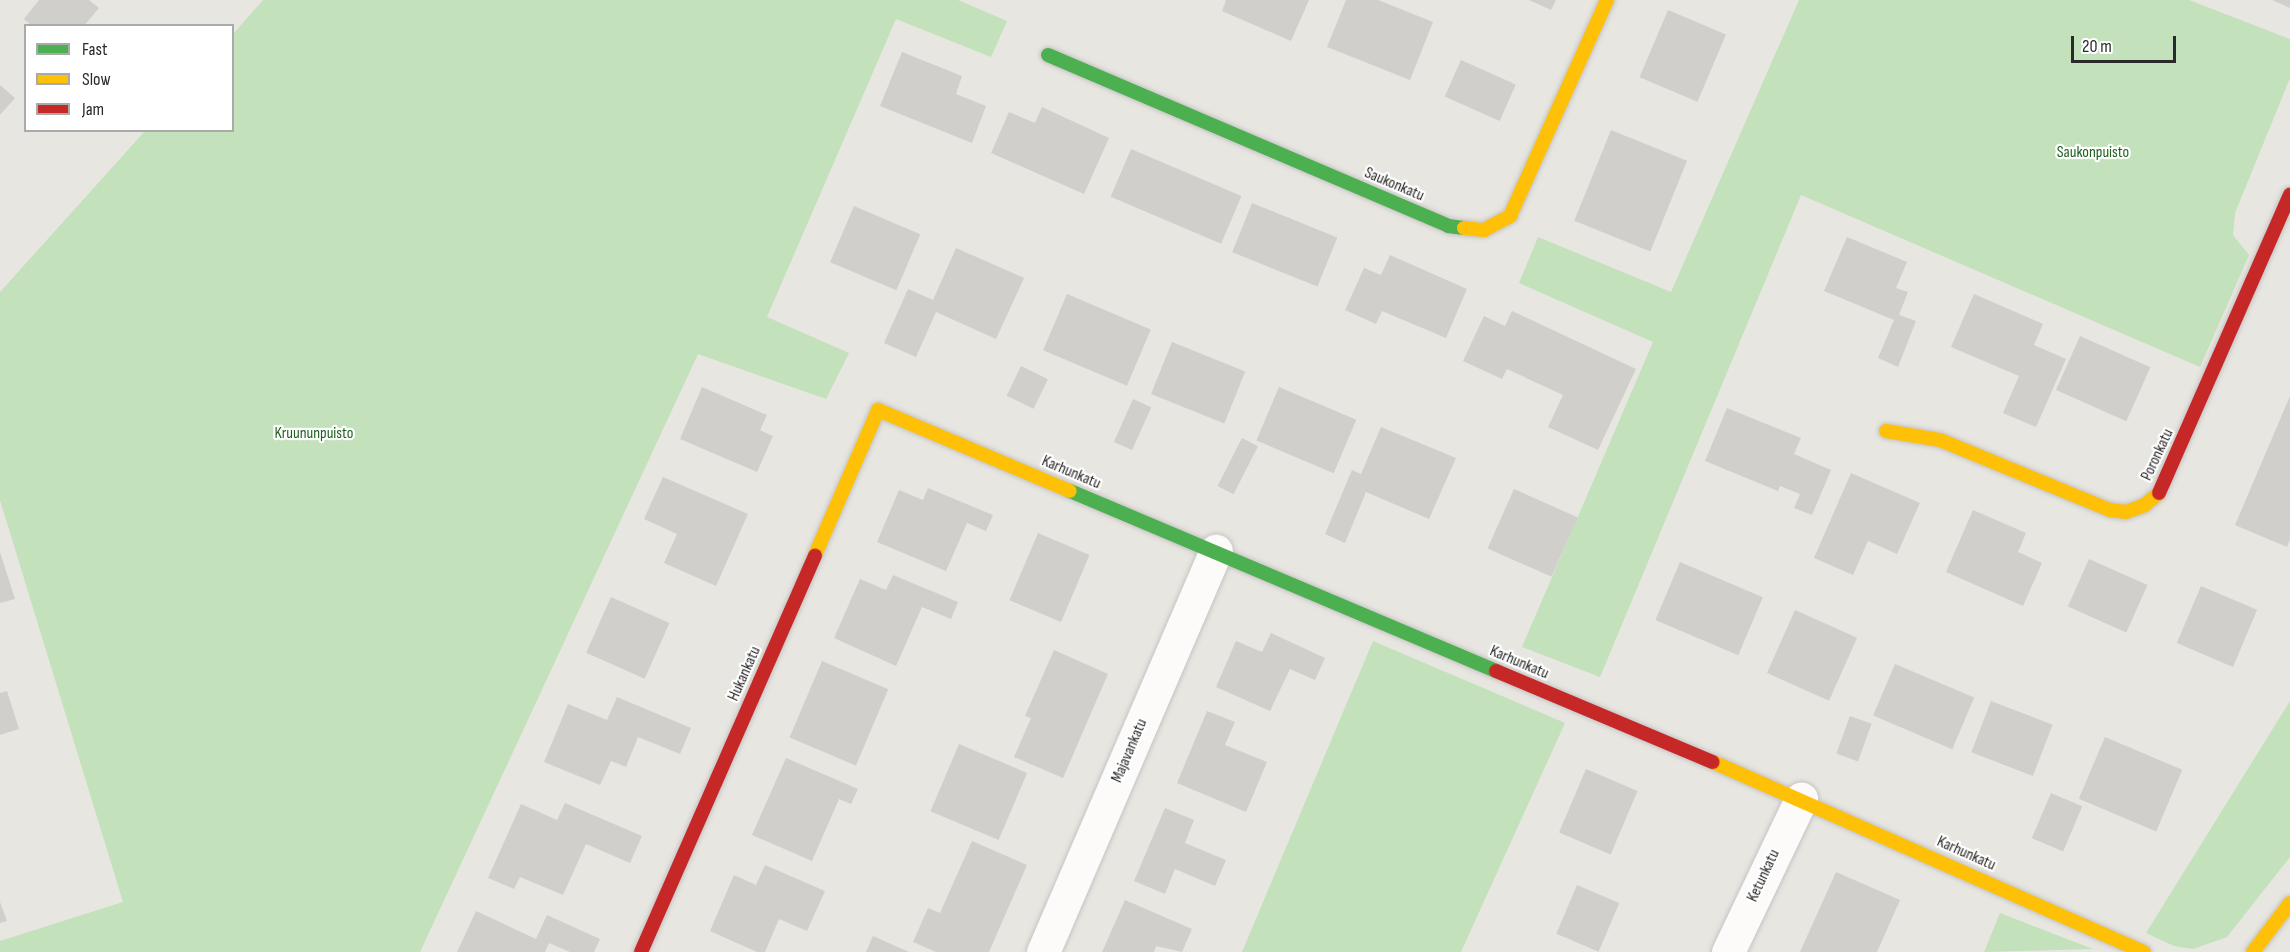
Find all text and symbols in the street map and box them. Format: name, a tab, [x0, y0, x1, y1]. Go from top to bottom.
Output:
legend	[24, 24, 234, 132]
scale bar	[2074, 24, 2179, 62]
text: 20 m	[2082, 36, 2112, 57]
text: Fast	[82, 39, 107, 60]
text: Slow	[82, 69, 111, 90]
text: Jam	[82, 99, 104, 120]
park label: Saukonpuisto	[2057, 143, 2129, 163]
street label: Saukonkatu	[1361, 164, 1427, 206]
park label: Kruununpuisto	[275, 424, 353, 444]
street label: Poronkatu	[2138, 426, 2178, 484]
street label: Karhunkatu	[1039, 452, 1103, 494]
street label: Karhunkatu	[1487, 642, 1551, 684]
street label: Hukankatu	[724, 644, 766, 704]
street label: Majavankatu	[1108, 716, 1152, 786]
street label: Karhunkatu	[1934, 833, 1998, 875]
street label: Ketunkatu	[1744, 847, 1784, 905]

